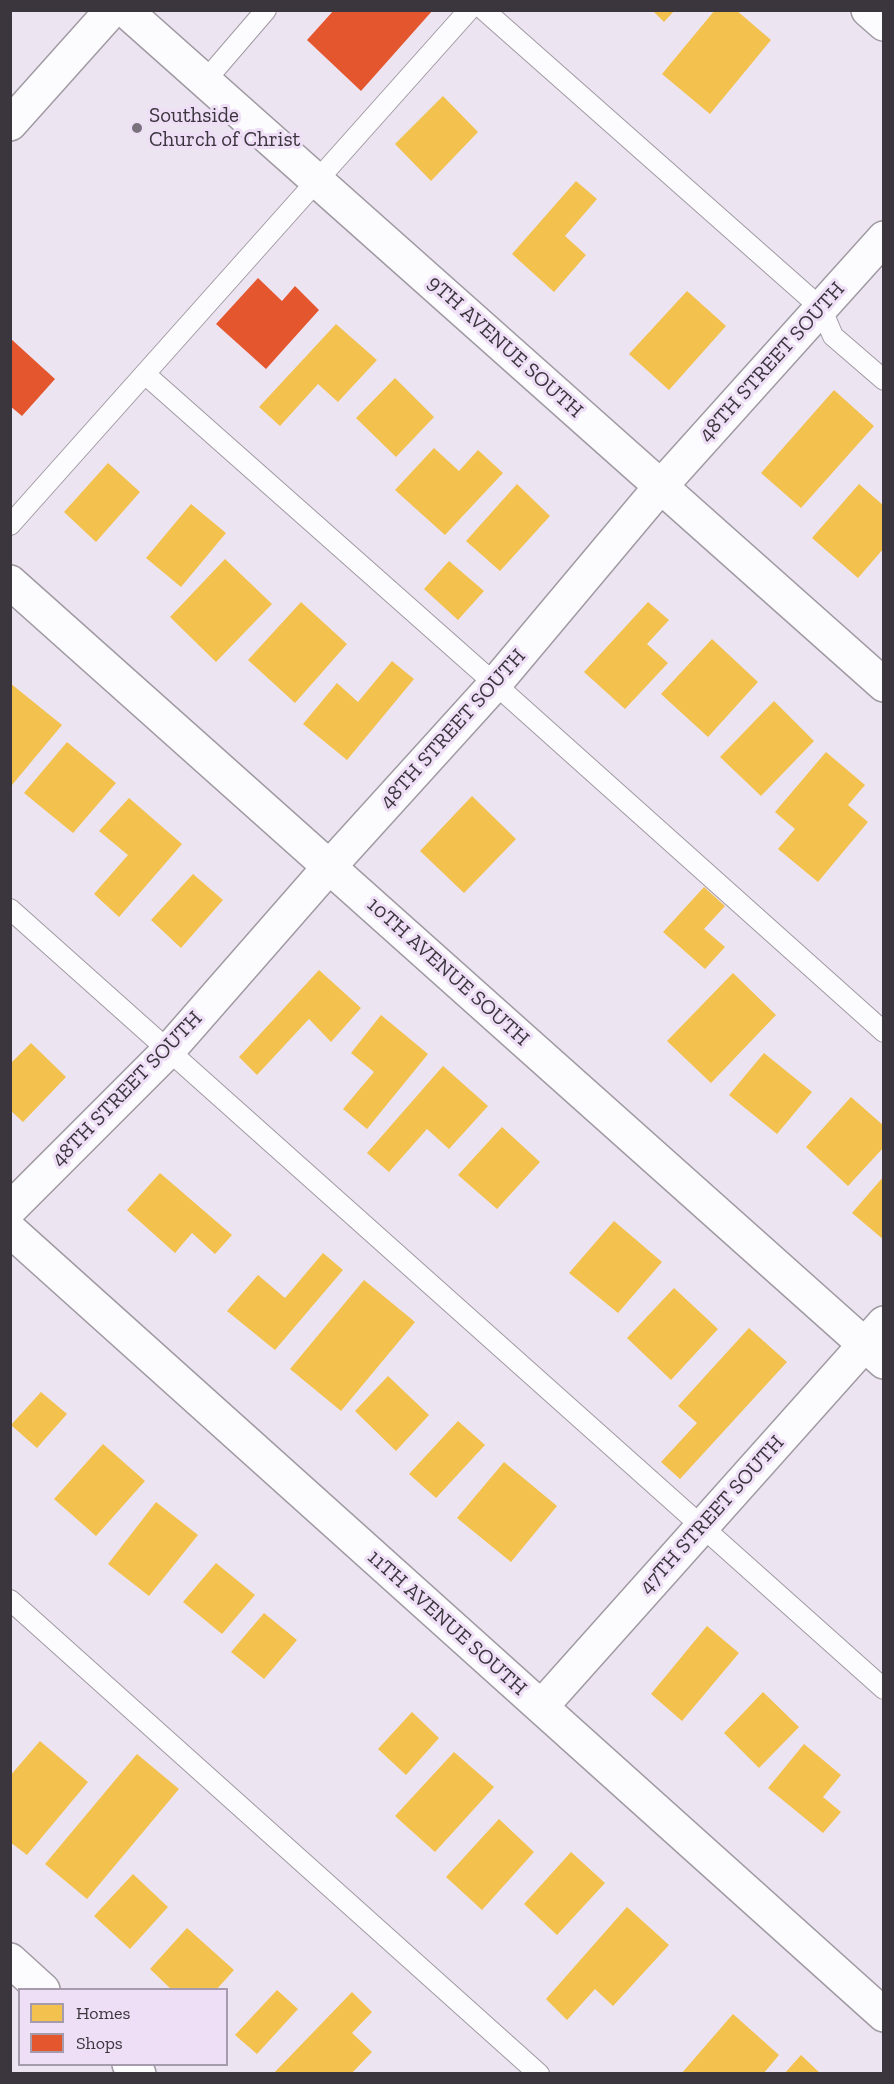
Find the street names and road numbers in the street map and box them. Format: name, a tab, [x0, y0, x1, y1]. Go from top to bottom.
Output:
street label: 9TH AVENUE SOUTH	[422, 271, 588, 423]
street label: 48TH STREET SOUTH	[694, 277, 850, 447]
street label: 48TH STREET SOUTH	[375, 644, 531, 814]
street label: 10TH AVENUE SOUTH	[362, 892, 534, 1052]
street label: 48TH STREET SOUTH	[46, 1006, 208, 1172]
street label: 47TH STREET SOUTH	[634, 1431, 790, 1599]
street label: 11TH AVENUE SOUTH	[362, 1545, 532, 1701]

